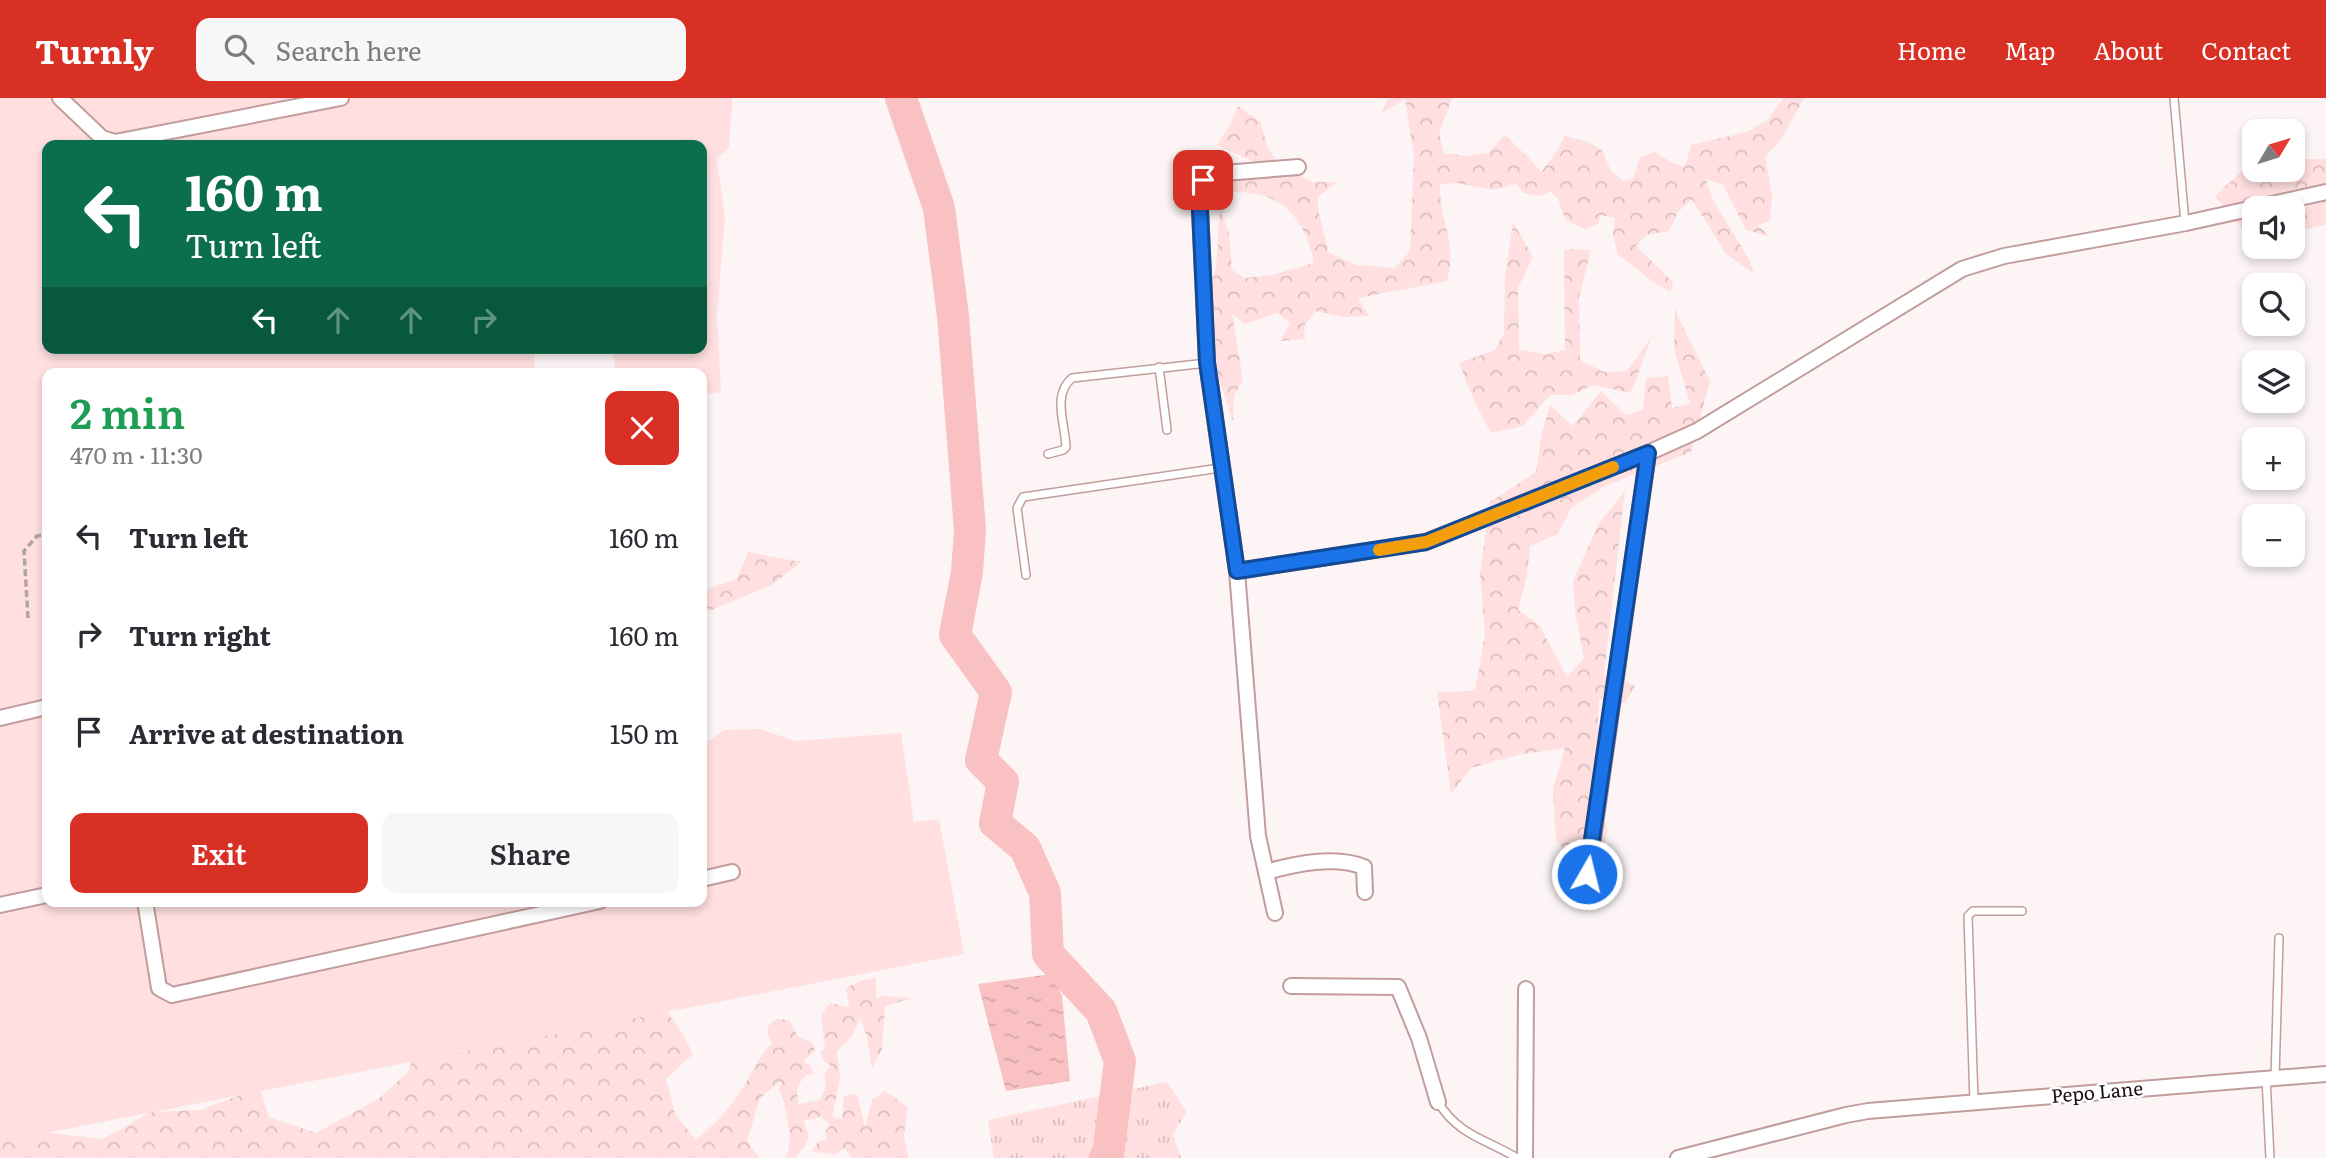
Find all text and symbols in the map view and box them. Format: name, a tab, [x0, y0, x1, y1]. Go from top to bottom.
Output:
search box	[196, 18, 686, 81]
text: Turnly	[35, 25, 154, 74]
icon: search	[220, 30, 258, 68]
text: Search here	[276, 30, 421, 69]
text: Home	[1897, 32, 1966, 67]
text: Map	[2004, 32, 2055, 67]
text: About	[2093, 32, 2163, 67]
text: Contact	[2201, 32, 2291, 67]
north arrow	[2242, 119, 2305, 182]
map controls	[2242, 119, 2305, 567]
pin	[1173, 150, 1233, 210]
text: 160 m	[185, 153, 323, 226]
icon: arrive	[1184, 161, 1222, 199]
icon: left	[70, 168, 161, 259]
button: sound	[2242, 196, 2305, 259]
text: Turn left	[185, 220, 322, 268]
button: search	[2242, 273, 2305, 336]
icon: left	[246, 301, 284, 339]
icon: ahead	[319, 301, 357, 339]
icon: ahead	[392, 301, 430, 339]
icon: right	[465, 301, 503, 339]
button: layers	[2242, 350, 2305, 413]
text: 2 min	[70, 380, 185, 442]
button: close	[605, 391, 679, 465]
button: +	[2242, 427, 2305, 490]
text: 470 m · 11:30	[70, 437, 203, 471]
button: −	[2242, 504, 2305, 567]
icon: left	[70, 517, 108, 555]
text: Turn left	[129, 517, 248, 556]
text: 160 m	[609, 517, 679, 556]
icon: right	[70, 615, 108, 653]
text: Turn right	[129, 615, 271, 654]
text: 160 m	[609, 615, 679, 654]
icon: arrive	[70, 713, 108, 751]
text: Arrive at destination	[129, 713, 404, 752]
text: 150 m	[610, 713, 679, 752]
button: Exit	[70, 813, 368, 893]
button: Share	[382, 813, 679, 893]
position arrow	[1550, 837, 1624, 911]
street label: Pepo Lane	[2050, 1073, 2144, 1109]

